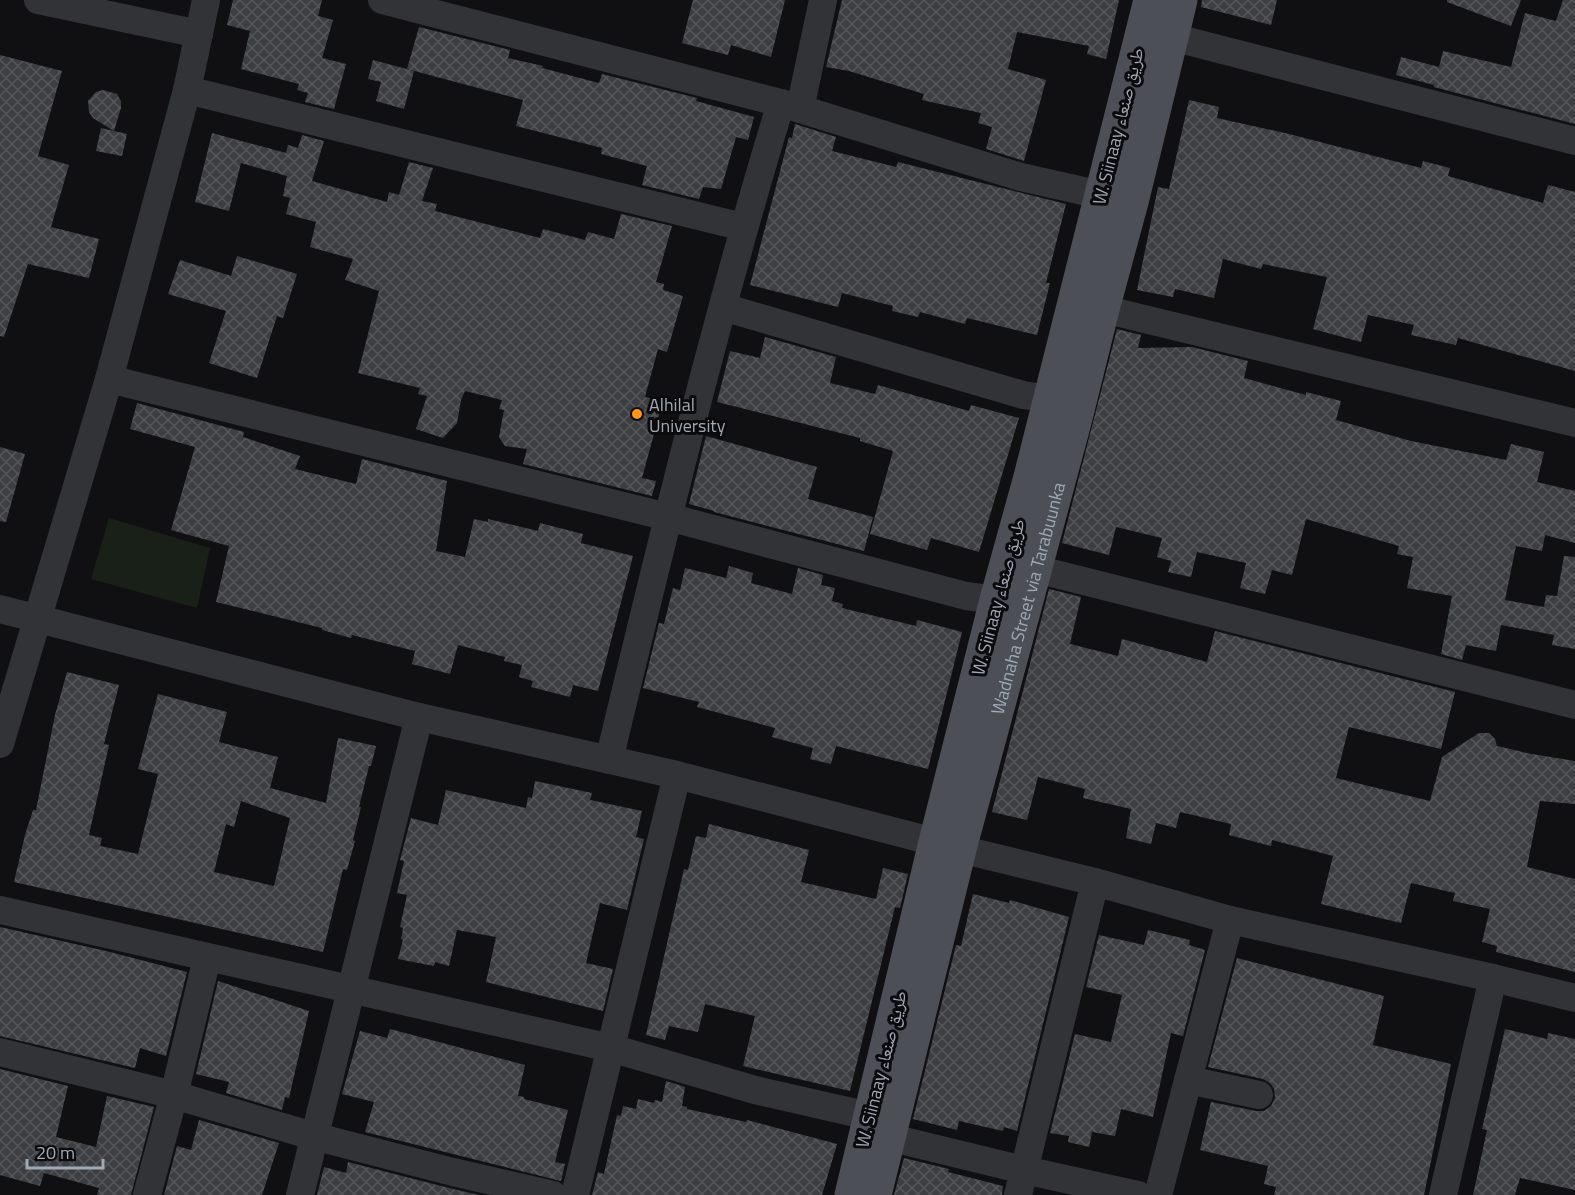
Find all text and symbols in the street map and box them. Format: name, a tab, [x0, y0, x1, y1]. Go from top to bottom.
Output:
street label: W. Siinaay طريق صنعاء	[1085, 45, 1151, 207]
place label: Alhilal University	[649, 391, 726, 439]
marker: Alhilal University	[630, 407, 644, 421]
street label: Wadnaha Street via Tarabuunka	[983, 479, 1072, 717]
street label: W. Siinaay طريق صنعاء	[964, 516, 1032, 678]
street label: W. Siinaay طريق صنعاء	[848, 988, 914, 1150]
scale bar	[27, 1132, 104, 1170]
text: 20 m	[36, 1139, 75, 1166]

